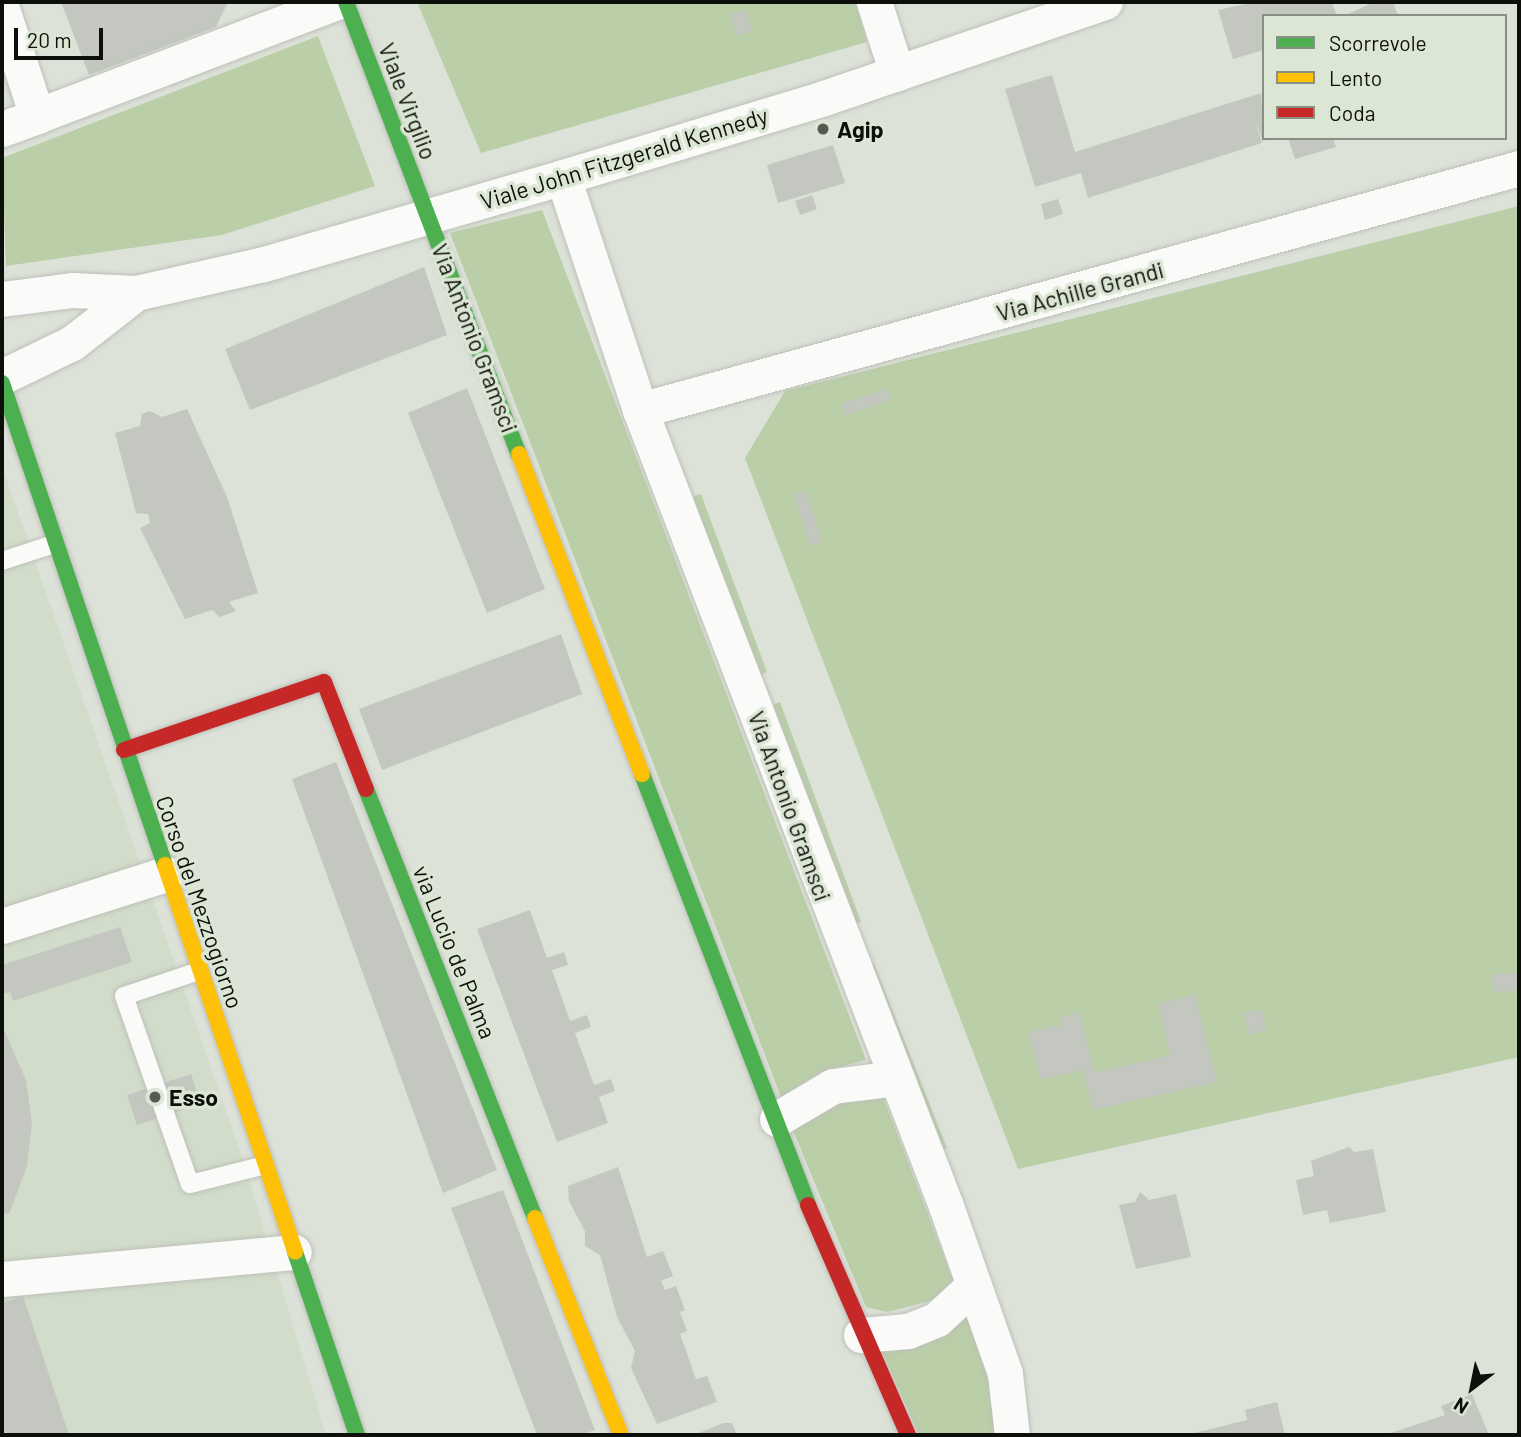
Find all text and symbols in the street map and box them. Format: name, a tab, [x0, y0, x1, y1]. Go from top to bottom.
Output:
scale bar	[18, 14, 107, 58]
legend	[1262, 14, 1507, 140]
text: 20 m	[27, 27, 72, 52]
text: Scorrevole	[1329, 30, 1427, 55]
street label: Viale Virgilio	[373, 39, 443, 163]
text: Lento	[1329, 65, 1382, 90]
text: Coda	[1329, 100, 1375, 125]
street label: Viale John Fitzgerald Kennedy	[477, 101, 771, 215]
place label: Agip	[837, 115, 884, 143]
marker: Agip	[815, 121, 831, 137]
street label: Via Antonio Gramsci	[426, 240, 524, 436]
street label: Via Achille Grandi	[993, 255, 1167, 327]
street label: Via Antonio Gramsci	[743, 707, 837, 905]
street label: Corso del Mezzogiorno	[151, 792, 249, 1012]
street label: via Lucio de Palma	[408, 861, 502, 1043]
place label: Esso	[169, 1083, 218, 1111]
marker: Esso	[147, 1089, 163, 1105]
north arrow	[1437, 1353, 1507, 1423]
text: N	[1449, 1393, 1472, 1419]

